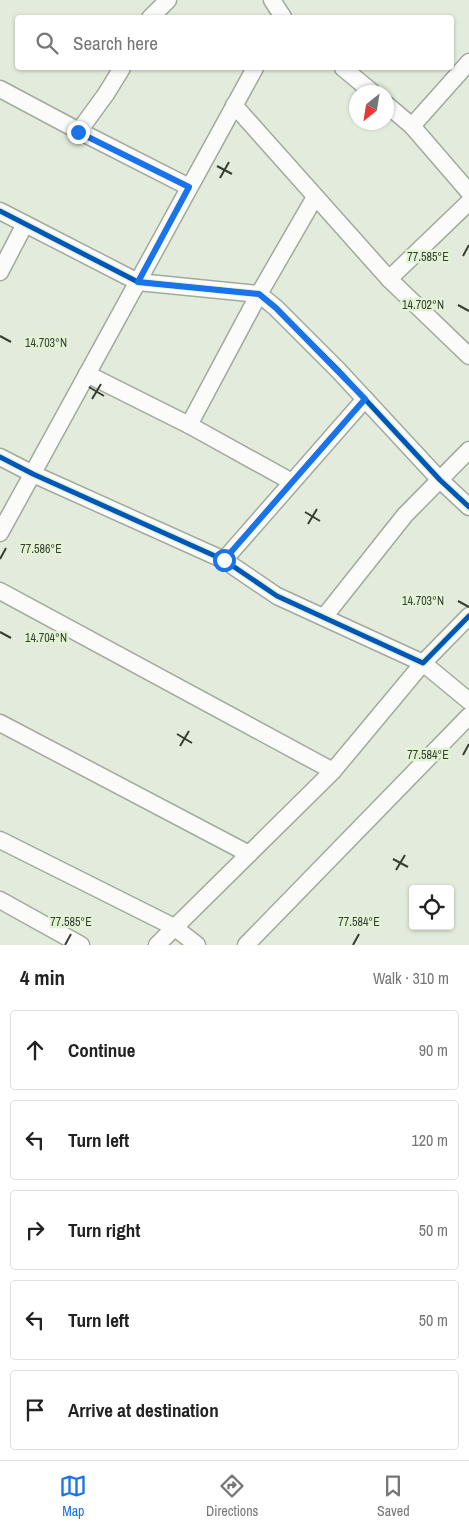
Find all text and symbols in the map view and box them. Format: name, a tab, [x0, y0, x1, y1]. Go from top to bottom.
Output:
search box	[15, 15, 454, 70]
icon: search	[33, 29, 61, 57]
text: Search here	[73, 30, 158, 56]
north arrow	[349, 85, 394, 130]
route end	[67, 121, 90, 144]
text: 77.585°E	[407, 249, 449, 265]
text: 14.702°N	[402, 297, 444, 313]
text: 14.703°N	[25, 335, 67, 351]
text: 77.586°E	[20, 541, 62, 557]
route start	[213, 549, 236, 572]
text: 14.703°N	[402, 593, 444, 609]
text: 14.704°N	[25, 630, 67, 646]
text: 77.584°E	[407, 747, 449, 763]
map controls	[409, 885, 454, 930]
button: locate	[409, 885, 454, 930]
text: 77.585°E	[50, 914, 92, 930]
text: 77.584°E	[338, 914, 380, 930]
text: 4 min	[20, 963, 65, 992]
text: Walk · 310 m	[373, 967, 449, 989]
icon: ahead	[21, 1036, 49, 1064]
text: Continue	[68, 1037, 136, 1063]
text: 90 m	[419, 1039, 448, 1061]
icon: left	[21, 1126, 49, 1154]
text: Turn left	[68, 1127, 129, 1153]
text: 120 m	[412, 1129, 448, 1151]
icon: right	[21, 1216, 49, 1244]
text: Turn right	[68, 1217, 140, 1243]
text: 50 m	[419, 1219, 448, 1241]
icon: left	[21, 1306, 49, 1334]
text: Turn left	[68, 1307, 129, 1333]
text: 50 m	[419, 1309, 448, 1331]
icon: arrive	[21, 1396, 49, 1424]
text: Arrive at destination	[68, 1397, 219, 1423]
tab: Map	[59, 1472, 87, 1520]
tab: Directions	[206, 1472, 258, 1520]
tab: Saved	[377, 1472, 410, 1520]

